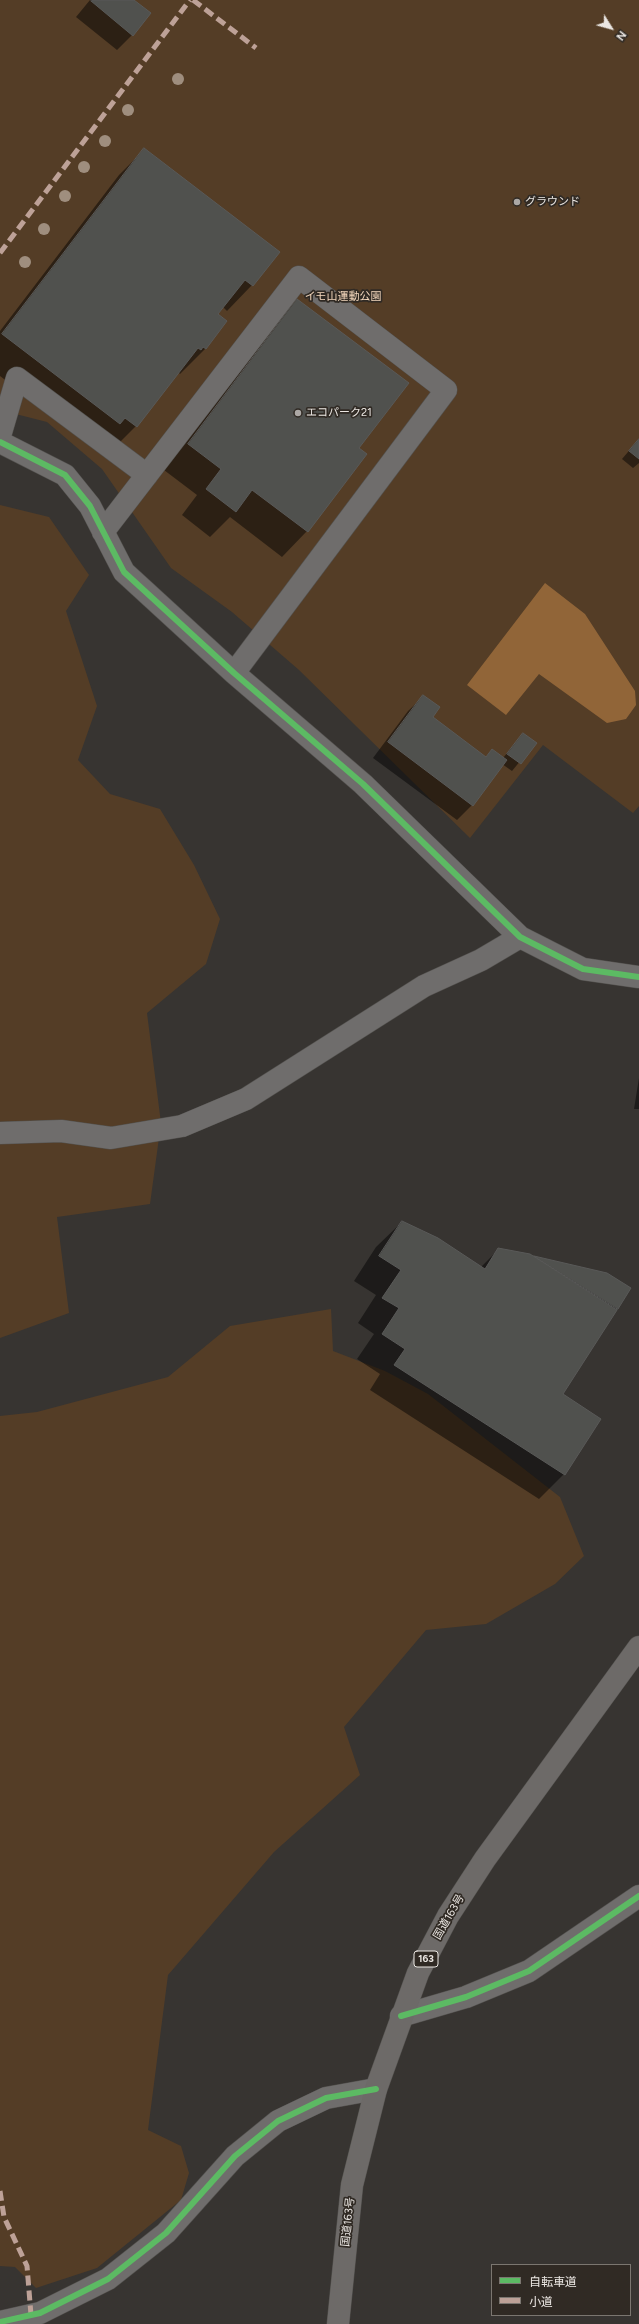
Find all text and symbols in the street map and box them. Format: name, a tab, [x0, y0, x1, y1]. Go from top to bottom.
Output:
north arrow	[591, 8, 631, 48]
text: N	[613, 28, 629, 43]
place label: グラウンド	[525, 195, 580, 209]
marker: グラウンド	[512, 197, 522, 207]
park label: イモ山運動公園	[305, 290, 381, 304]
place label: エコパーク21	[306, 406, 372, 420]
marker: エコパーク21	[293, 408, 303, 418]
street label: 国道163号	[431, 1892, 467, 1942]
road number: 163	[414, 1951, 438, 1967]
street label: 国道163号	[339, 2197, 357, 2247]
legend	[491, 2264, 631, 2316]
text: 自転車道	[529, 2275, 577, 2289]
text: 小道	[529, 2295, 553, 2309]

